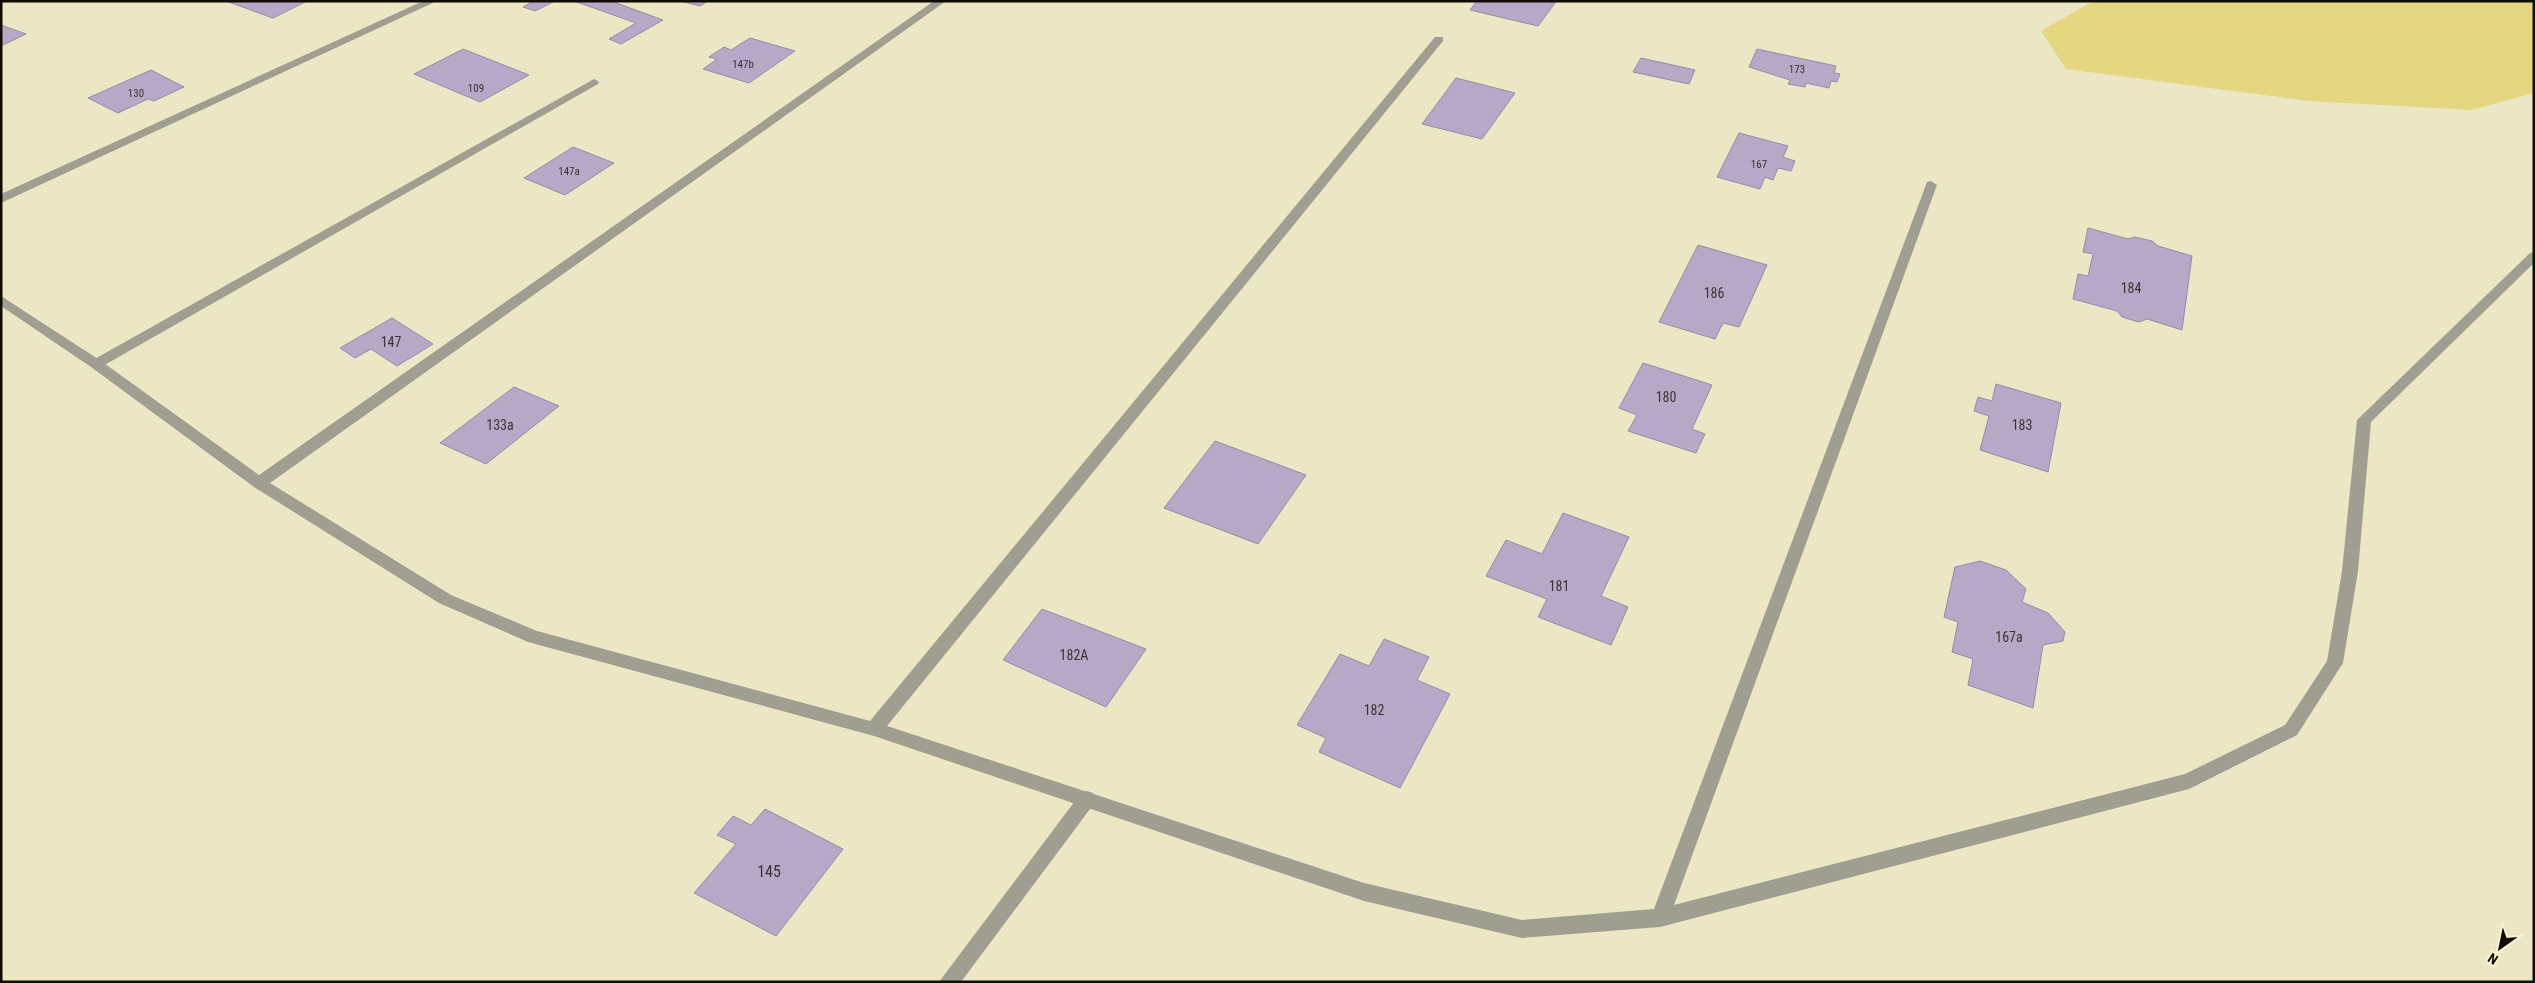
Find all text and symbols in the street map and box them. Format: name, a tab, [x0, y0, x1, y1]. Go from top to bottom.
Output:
house number: 147b	[732, 58, 754, 71]
house number: 173	[1789, 63, 1805, 76]
house number: 109	[468, 82, 484, 95]
house number: 130	[128, 87, 144, 100]
house number: 167	[1751, 158, 1767, 171]
house number: 147a	[558, 165, 580, 178]
house number: 184	[2121, 280, 2141, 296]
house number: 186	[1704, 285, 1724, 301]
house number: 147	[381, 334, 401, 350]
house number: 180	[1656, 389, 1676, 405]
house number: 133a	[486, 417, 514, 433]
house number: 183	[2012, 417, 2032, 433]
house number: 181	[1549, 578, 1569, 594]
house number: 167a	[1995, 629, 2023, 645]
house number: 182A	[1060, 647, 1088, 663]
house number: 182	[1364, 702, 1384, 718]
house number: 145	[757, 862, 781, 881]
north arrow	[2475, 923, 2525, 973]
text: N	[2485, 950, 2501, 968]

